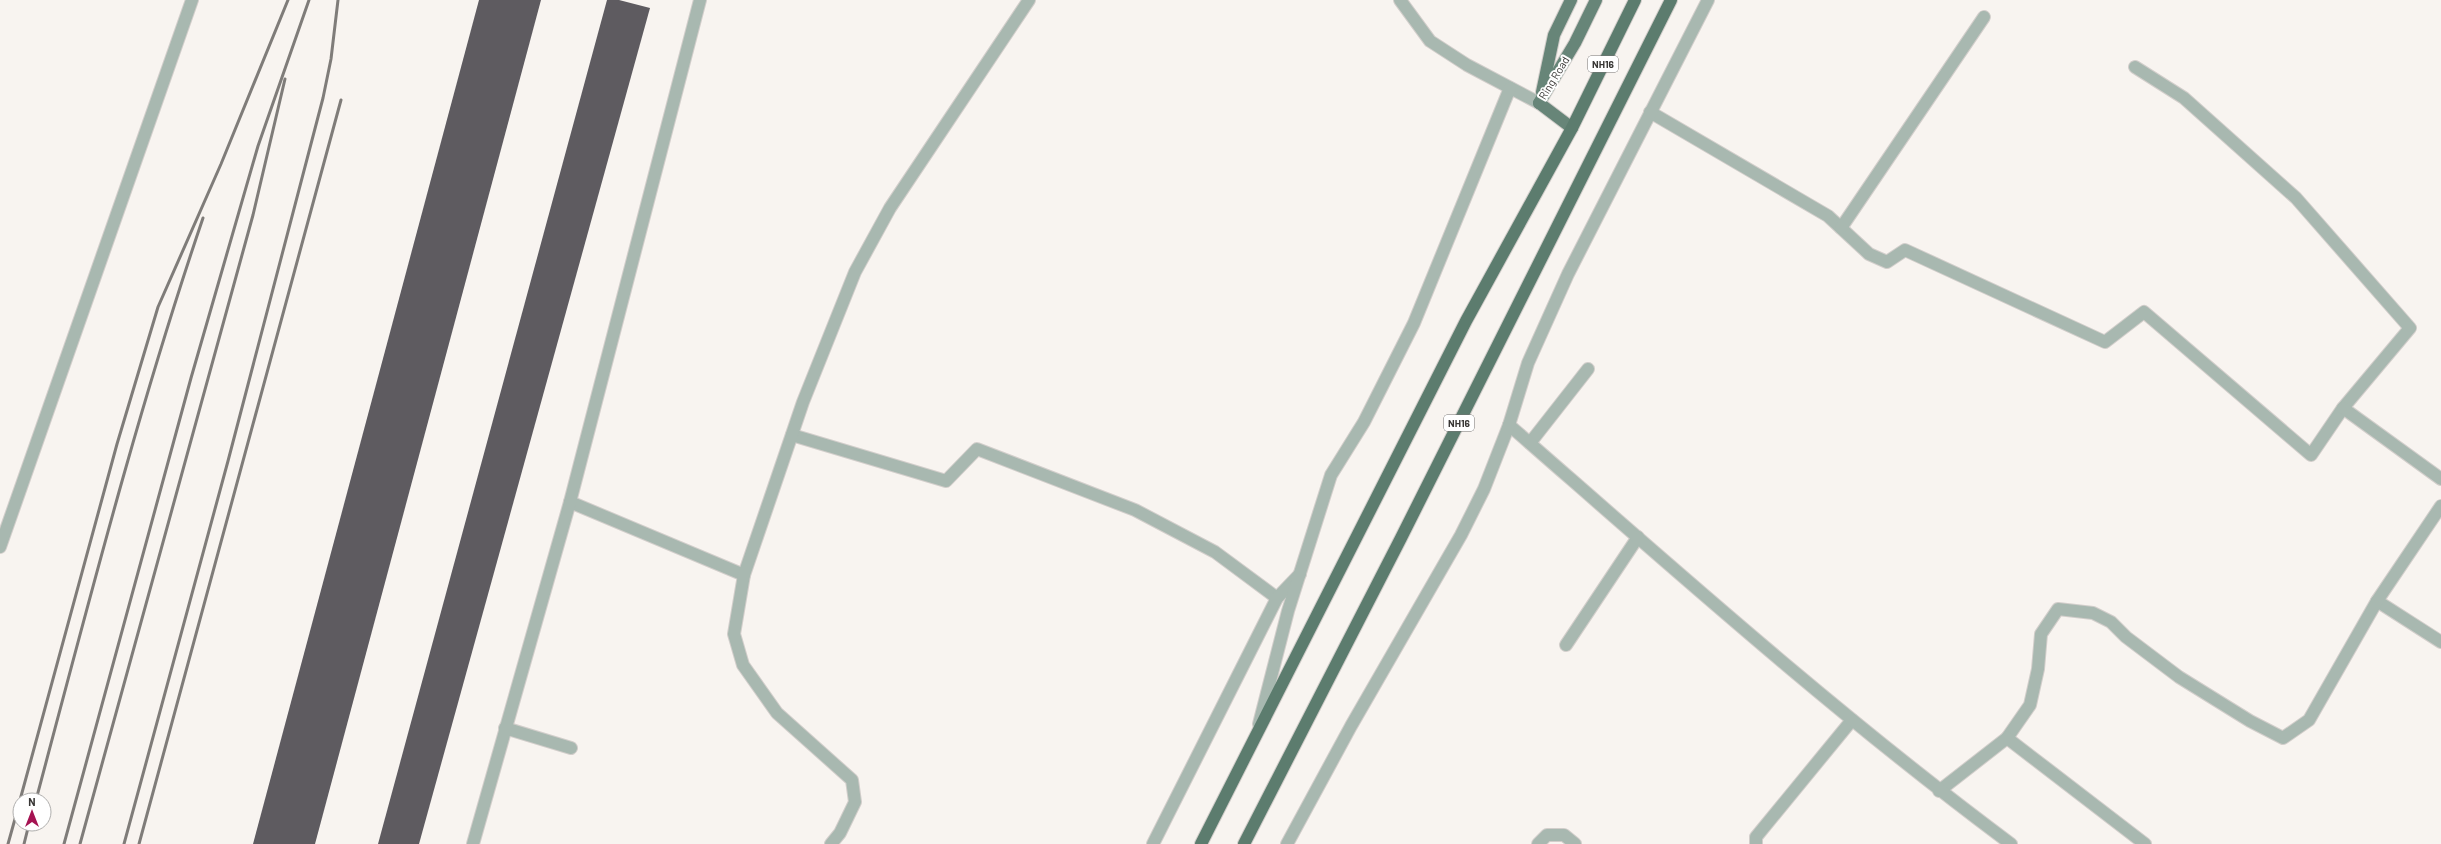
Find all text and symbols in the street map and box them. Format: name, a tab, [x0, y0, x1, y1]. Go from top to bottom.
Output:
street label: Ring Road	[1536, 54, 1571, 102]
road number: NH16	[1588, 56, 1618, 72]
road number: NH16	[1444, 415, 1474, 431]
north arrow	[12, 792, 52, 832]
text: N	[28, 795, 36, 808]

